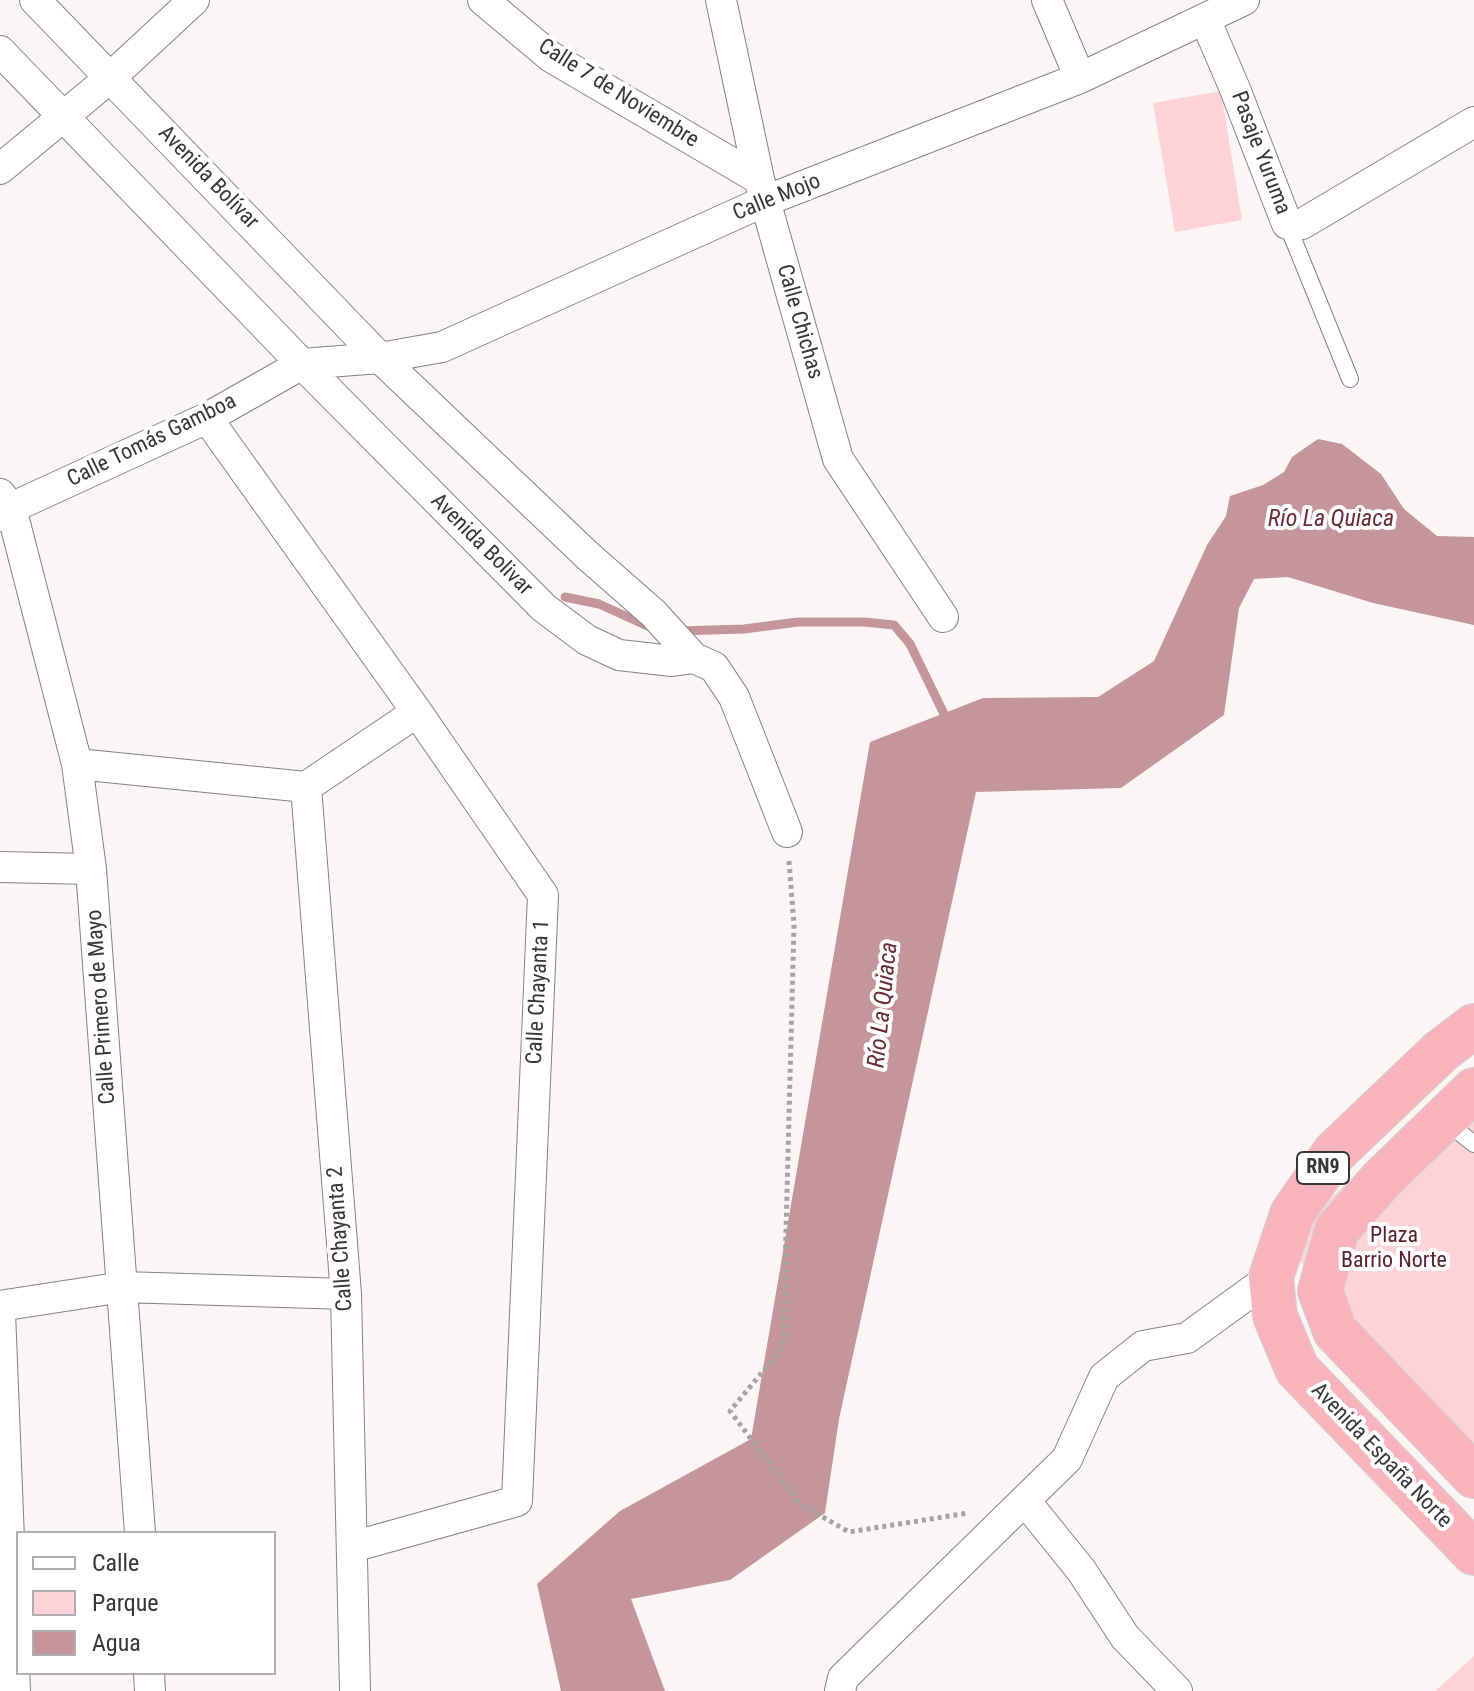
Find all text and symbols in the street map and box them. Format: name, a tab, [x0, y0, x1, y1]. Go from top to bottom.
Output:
street label: Calle 7 de Noviembre	[533, 34, 703, 154]
street label: Pasaje Yuruma	[1224, 88, 1296, 218]
street label: Avenida Bolívar	[152, 121, 264, 235]
street label: Calle Mojo	[729, 169, 825, 227]
street label: Calle Chichas	[770, 262, 828, 382]
street label: Calle Tomás Gamboa	[63, 389, 241, 493]
street label: Avenida Bolivar	[424, 488, 538, 602]
water label: Río La Quiaca	[1268, 506, 1394, 534]
street label: Calle Primero de Mayo	[82, 909, 122, 1105]
street label: Calle Chayanta 1	[522, 919, 556, 1065]
water label: Río La Quiaca	[863, 941, 905, 1069]
road number: RN9	[1297, 1152, 1349, 1184]
street label: Calle Chayanta 2	[323, 1166, 359, 1312]
park label: Plaza Barrio Norte	[1341, 1223, 1447, 1274]
street label: Avenida España Norte	[1305, 1378, 1457, 1534]
legend	[16, 1531, 276, 1675]
text: Calle	[92, 1549, 139, 1577]
text: Parque	[92, 1589, 159, 1617]
text: Agua	[92, 1629, 141, 1657]

